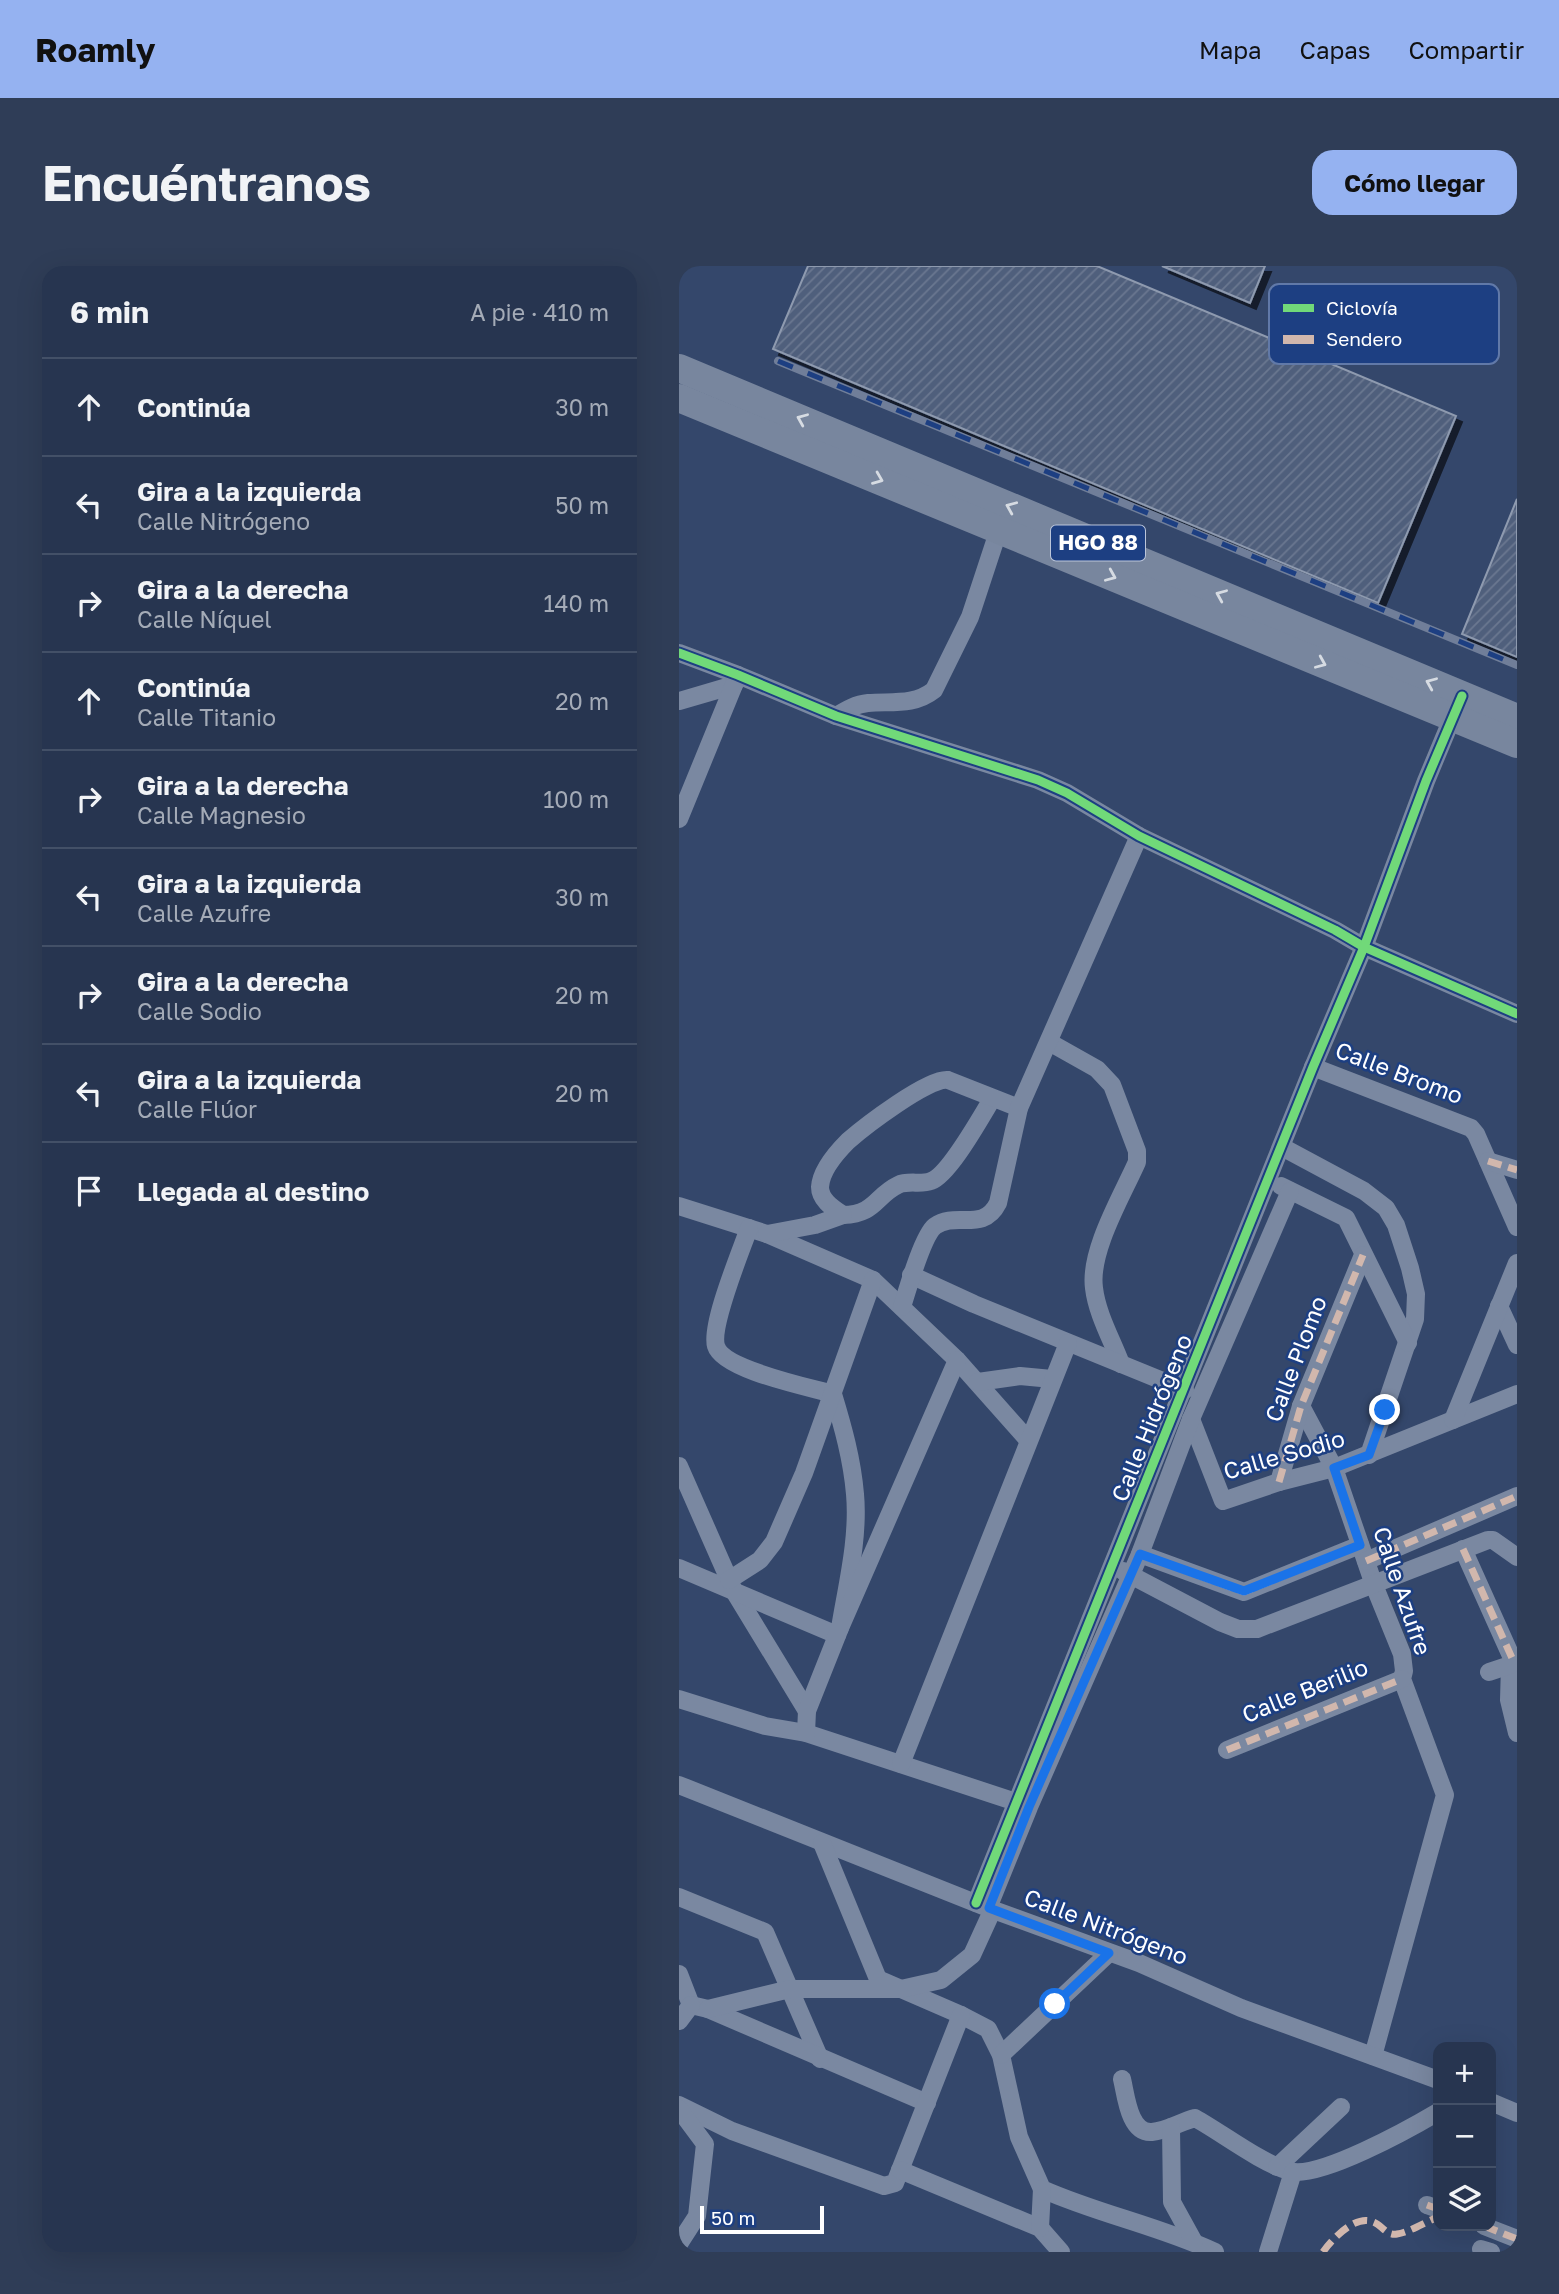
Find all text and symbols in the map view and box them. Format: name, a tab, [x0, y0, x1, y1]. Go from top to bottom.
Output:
text: Roamly	[35, 30, 155, 69]
text: Mapa	[1199, 35, 1262, 64]
text: Capas	[1300, 35, 1370, 64]
text: Compartir	[1408, 35, 1524, 64]
button: Cómo llegar	[1312, 150, 1517, 215]
text: Encuéntranos	[42, 153, 371, 212]
legend	[1269, 284, 1499, 364]
text: 6 min	[70, 294, 149, 330]
text: Ciclovía	[1326, 296, 1398, 319]
text: A pie · 410 m	[470, 298, 609, 326]
text: Sendero	[1326, 327, 1402, 350]
icon: ahead	[70, 388, 108, 426]
text: Continúa	[137, 392, 251, 423]
text: 30 m	[555, 393, 609, 421]
one-way arrow	[796, 414, 808, 428]
one-way arrow	[871, 471, 883, 485]
text: Gira a la izquierda	[137, 476, 361, 507]
icon: left	[70, 486, 108, 524]
text: 50 m	[555, 491, 609, 519]
one-way arrow	[1006, 502, 1018, 516]
text: Calle Nitrógeno	[137, 507, 310, 535]
road number: HGO 88	[1051, 526, 1145, 560]
one-way arrow	[1104, 567, 1116, 581]
text: Gira a la derecha	[137, 574, 349, 605]
icon: right	[70, 584, 108, 622]
text: 140 m	[543, 589, 609, 617]
one-way arrow	[1216, 589, 1229, 603]
text: Calle Níquel	[137, 605, 272, 633]
one-way arrow	[1314, 655, 1326, 669]
text: Continúa	[137, 672, 251, 703]
one-way arrow	[1426, 677, 1439, 691]
icon: ahead	[70, 682, 108, 720]
text: 20 m	[555, 687, 609, 715]
text: Calle Titanio	[137, 703, 276, 731]
text: Gira a la derecha	[137, 770, 349, 801]
icon: right	[70, 780, 108, 818]
text: 100 m	[543, 785, 609, 813]
text: Calle Magnesio	[137, 801, 306, 829]
text: Gira a la izquierda	[137, 868, 361, 899]
icon: left	[70, 878, 108, 916]
text: 30 m	[555, 883, 609, 911]
text: Calle Azufre	[137, 899, 271, 927]
text: Gira a la derecha	[137, 966, 349, 997]
icon: right	[70, 976, 108, 1014]
text: 20 m	[555, 981, 609, 1009]
text: Calle Sodio	[137, 997, 262, 1025]
street label: Calle Bromo	[1332, 1035, 1467, 1109]
text: Gira a la izquierda	[137, 1064, 361, 1095]
icon: left	[70, 1074, 108, 1112]
text: 20 m	[555, 1079, 609, 1107]
text: Calle Flúor	[137, 1095, 257, 1123]
icon: arrive	[70, 1172, 108, 1210]
text: Llegada al destino	[137, 1176, 369, 1207]
street label: Calle Plomo	[1258, 1292, 1332, 1425]
street label: Calle Hidrógeno	[1105, 1330, 1197, 1505]
route end	[1369, 1394, 1400, 1425]
street label: Calle Sodio	[1220, 1423, 1348, 1485]
street label: Calle Azufre	[1368, 1523, 1438, 1659]
street label: Calle Berilio	[1238, 1652, 1372, 1728]
street label: Calle Nitrógeno	[1021, 1882, 1192, 1970]
route start	[1039, 1988, 1070, 2019]
map controls	[1433, 2042, 1496, 2231]
button: +	[1433, 2042, 1496, 2105]
button: −	[1433, 2105, 1496, 2168]
button: layers	[1433, 2168, 1496, 2231]
scale bar	[700, 2203, 824, 2235]
text: 50 m	[711, 2206, 755, 2229]

